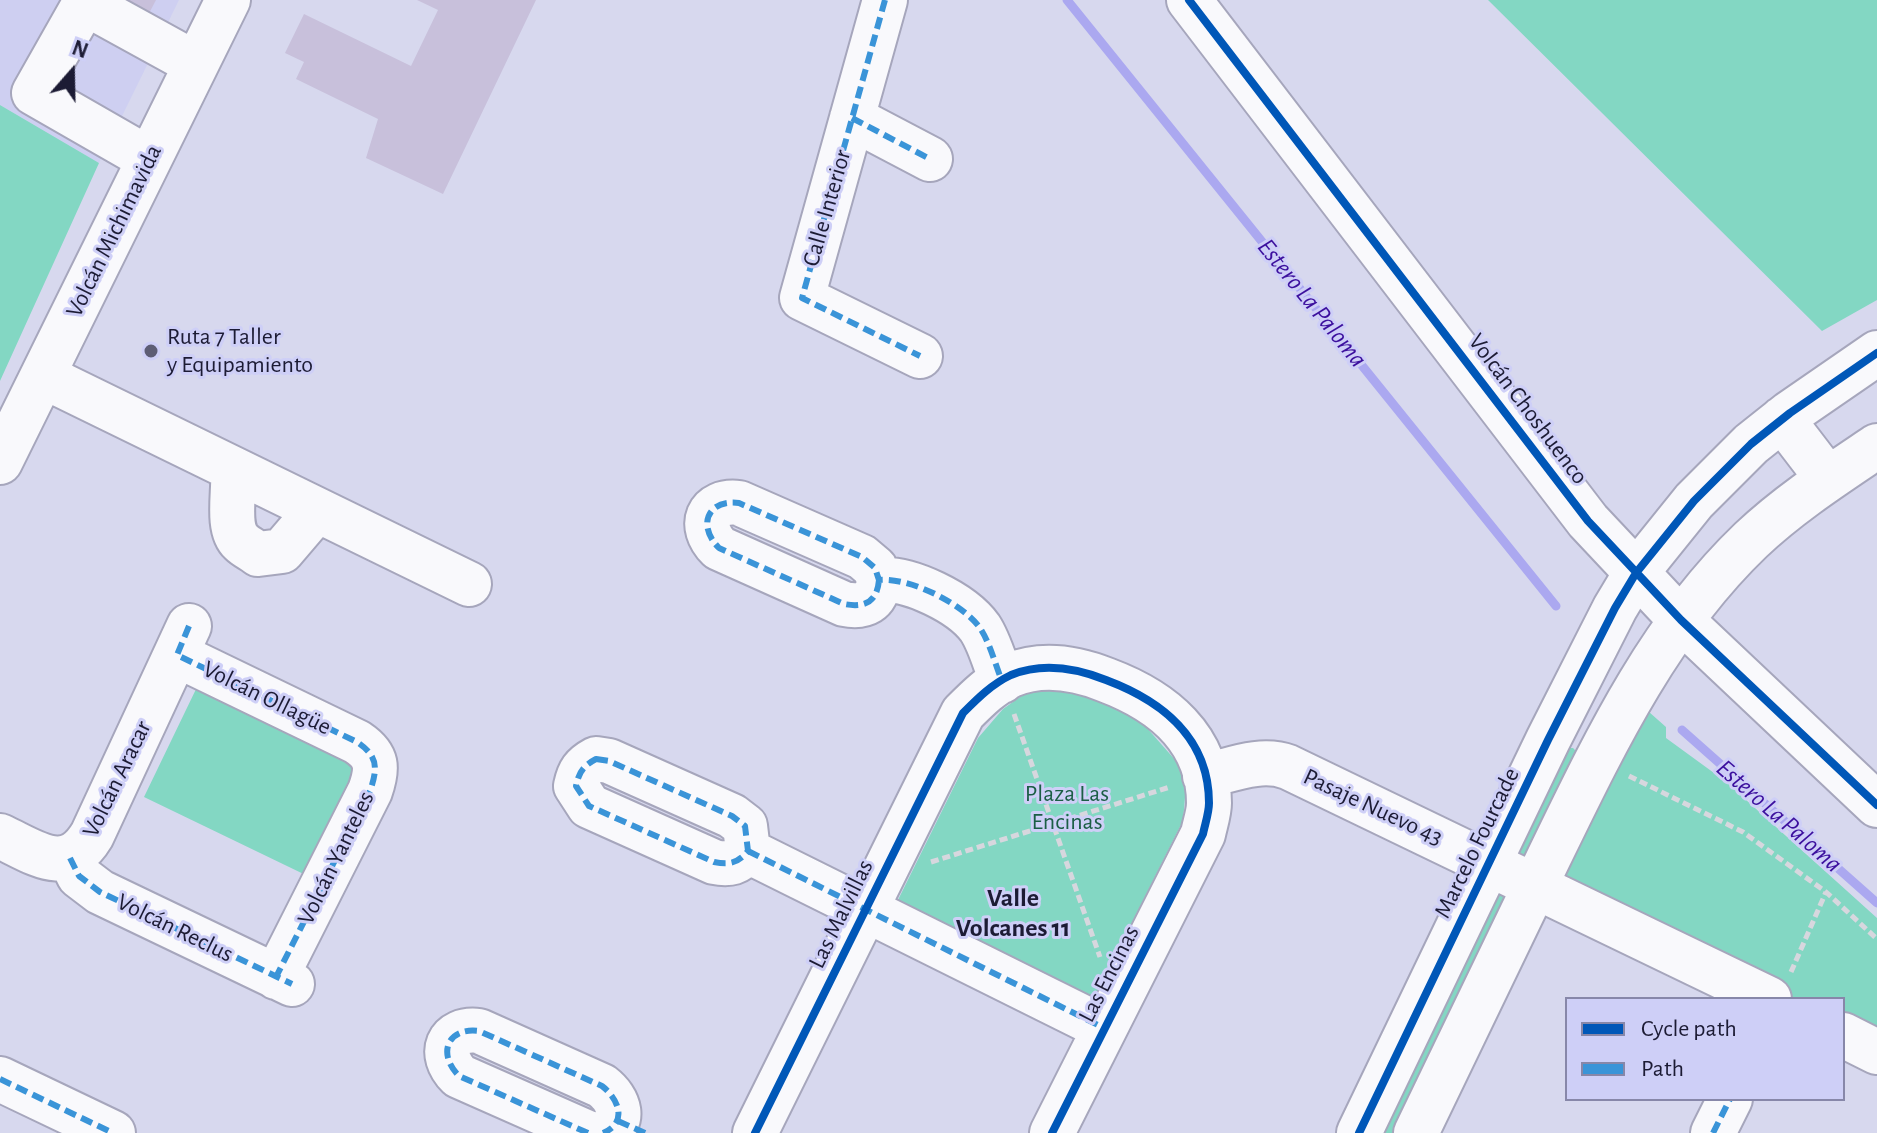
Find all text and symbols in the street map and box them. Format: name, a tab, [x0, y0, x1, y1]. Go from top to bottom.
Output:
north arrow	[32, 32, 112, 112]
text: N	[69, 36, 91, 62]
street label: Volcán Michimavida	[60, 140, 168, 322]
street label: Calle Interior	[797, 146, 857, 270]
water label: Estero La Paloma	[1250, 232, 1374, 374]
place label: Ruta 7 Taller y Equipamiento	[167, 323, 313, 379]
street label: Volcán Choshuenco	[1462, 328, 1594, 490]
marker: Ruta 7 Taller y Equipamiento	[142, 342, 160, 360]
street label: Volcán Ollagüe	[198, 654, 336, 742]
street label: Volcán Aracar	[76, 716, 158, 842]
water label: Estero La Paloma	[1710, 753, 1848, 879]
street label: Pasaje Nuevo 43	[1299, 762, 1447, 852]
street label: Marcelo Fourcade	[1428, 763, 1526, 923]
park label: Plaza Las Encinas	[1025, 780, 1109, 836]
street label: Volcán Yanteles	[291, 787, 381, 929]
street label: Las Malvillas	[802, 855, 880, 973]
district label: Valle Volcanes 11	[956, 882, 1070, 944]
street label: Volcán Reclus	[112, 887, 238, 969]
street label: Las Encinas	[1072, 921, 1146, 1027]
legend	[1565, 997, 1845, 1101]
text: Cycle path	[1641, 1017, 1737, 1041]
text: Path	[1641, 1057, 1684, 1081]

